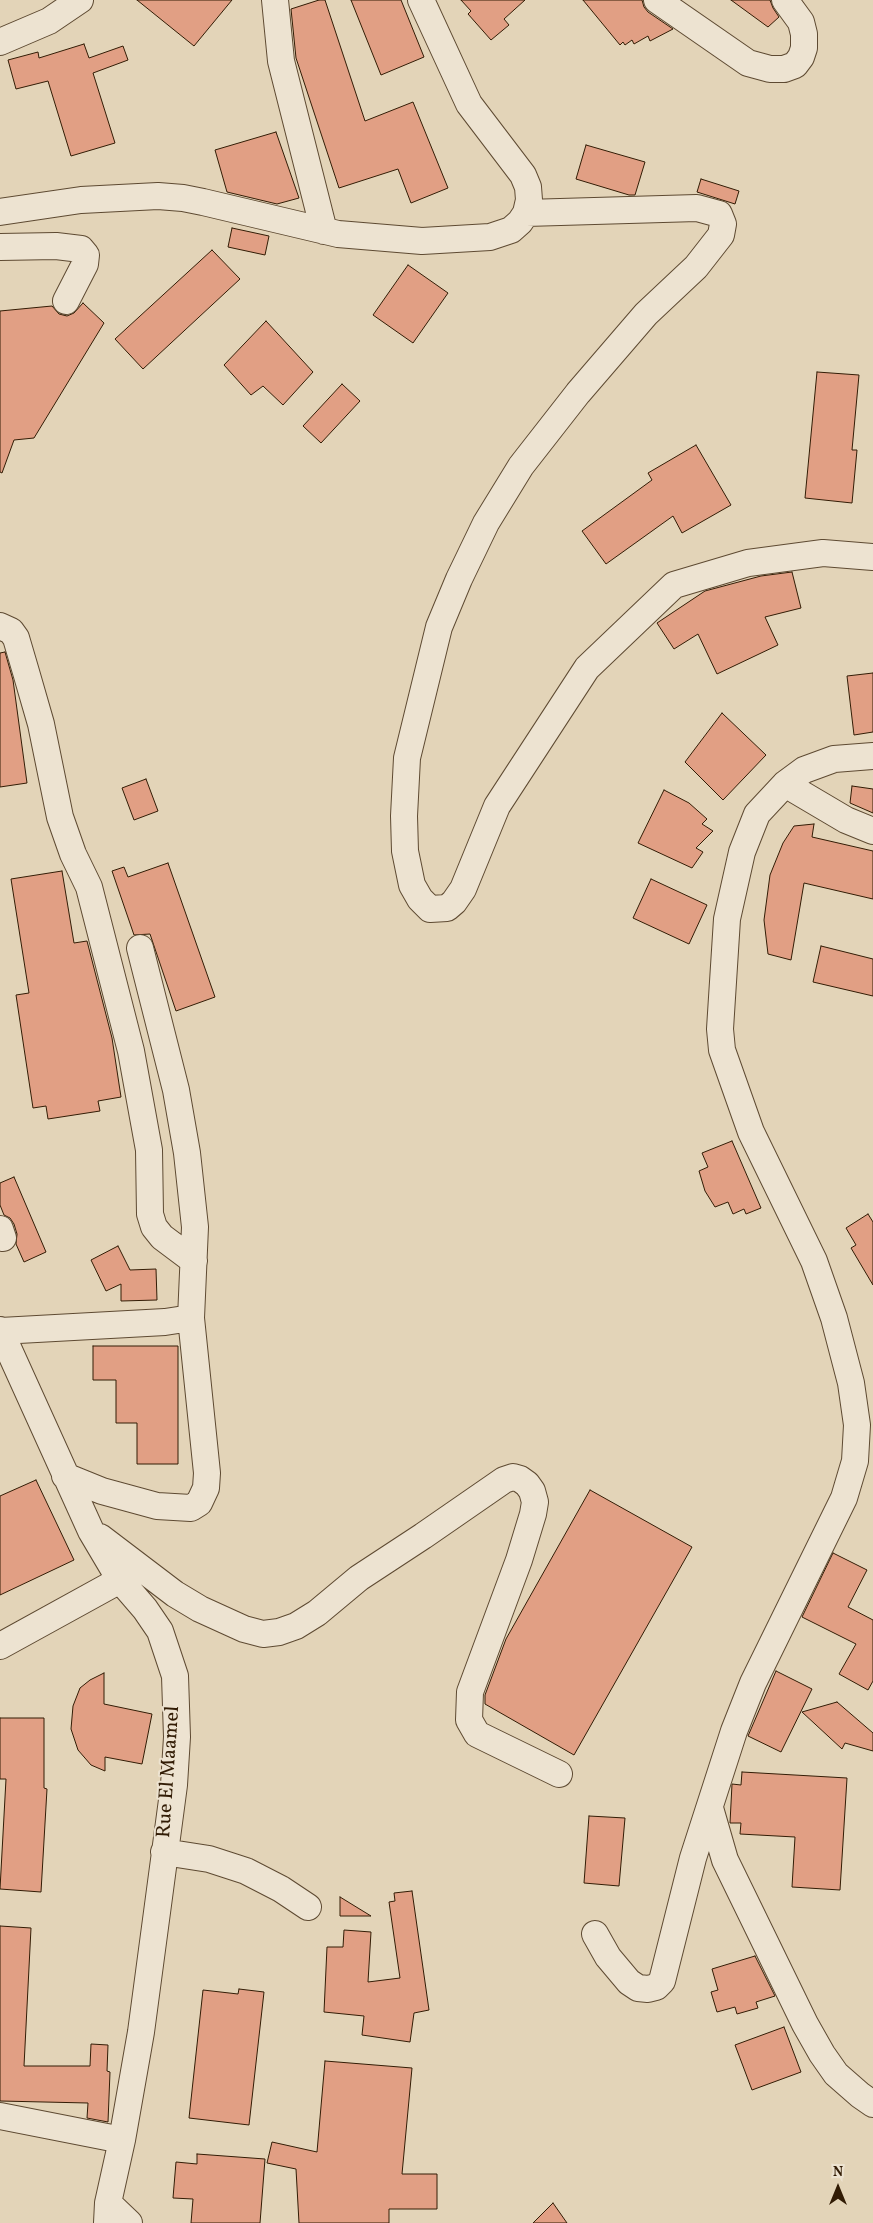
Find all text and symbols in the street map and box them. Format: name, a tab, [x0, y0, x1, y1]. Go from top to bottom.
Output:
street label: Rue El Maamel	[153, 1705, 187, 1839]
north arrow	[813, 2163, 863, 2213]
text: N	[833, 2163, 843, 2182]

